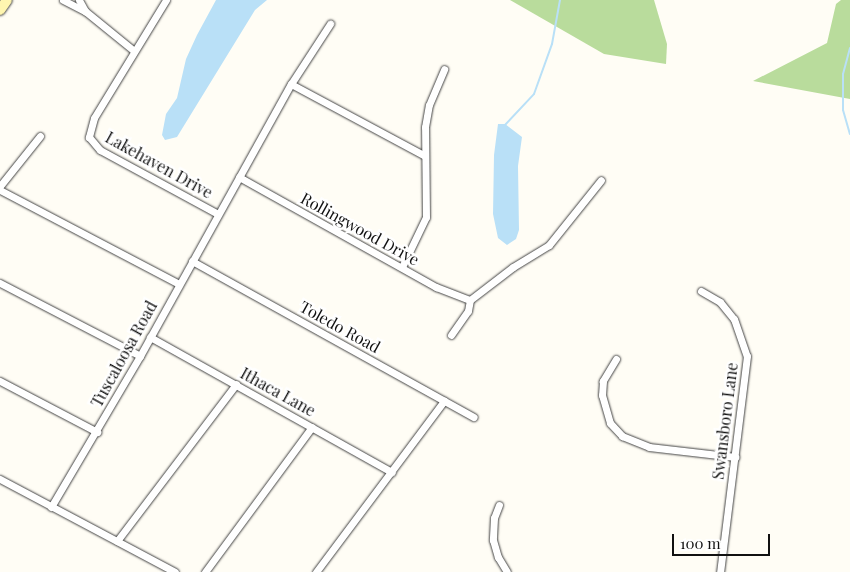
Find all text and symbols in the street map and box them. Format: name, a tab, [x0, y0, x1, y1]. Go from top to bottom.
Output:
street label: Lakehaven Drive	[102, 128, 216, 202]
street label: Rollingwood Drive	[297, 188, 423, 270]
street label: Toledo Road	[297, 297, 383, 357]
street label: Tuscaloosa Road	[87, 298, 161, 410]
street label: Swansboro Lane	[708, 361, 742, 481]
street label: Ithaca Lane	[237, 363, 319, 421]
scale bar	[675, 524, 772, 556]
text: 100 m	[680, 533, 721, 553]

